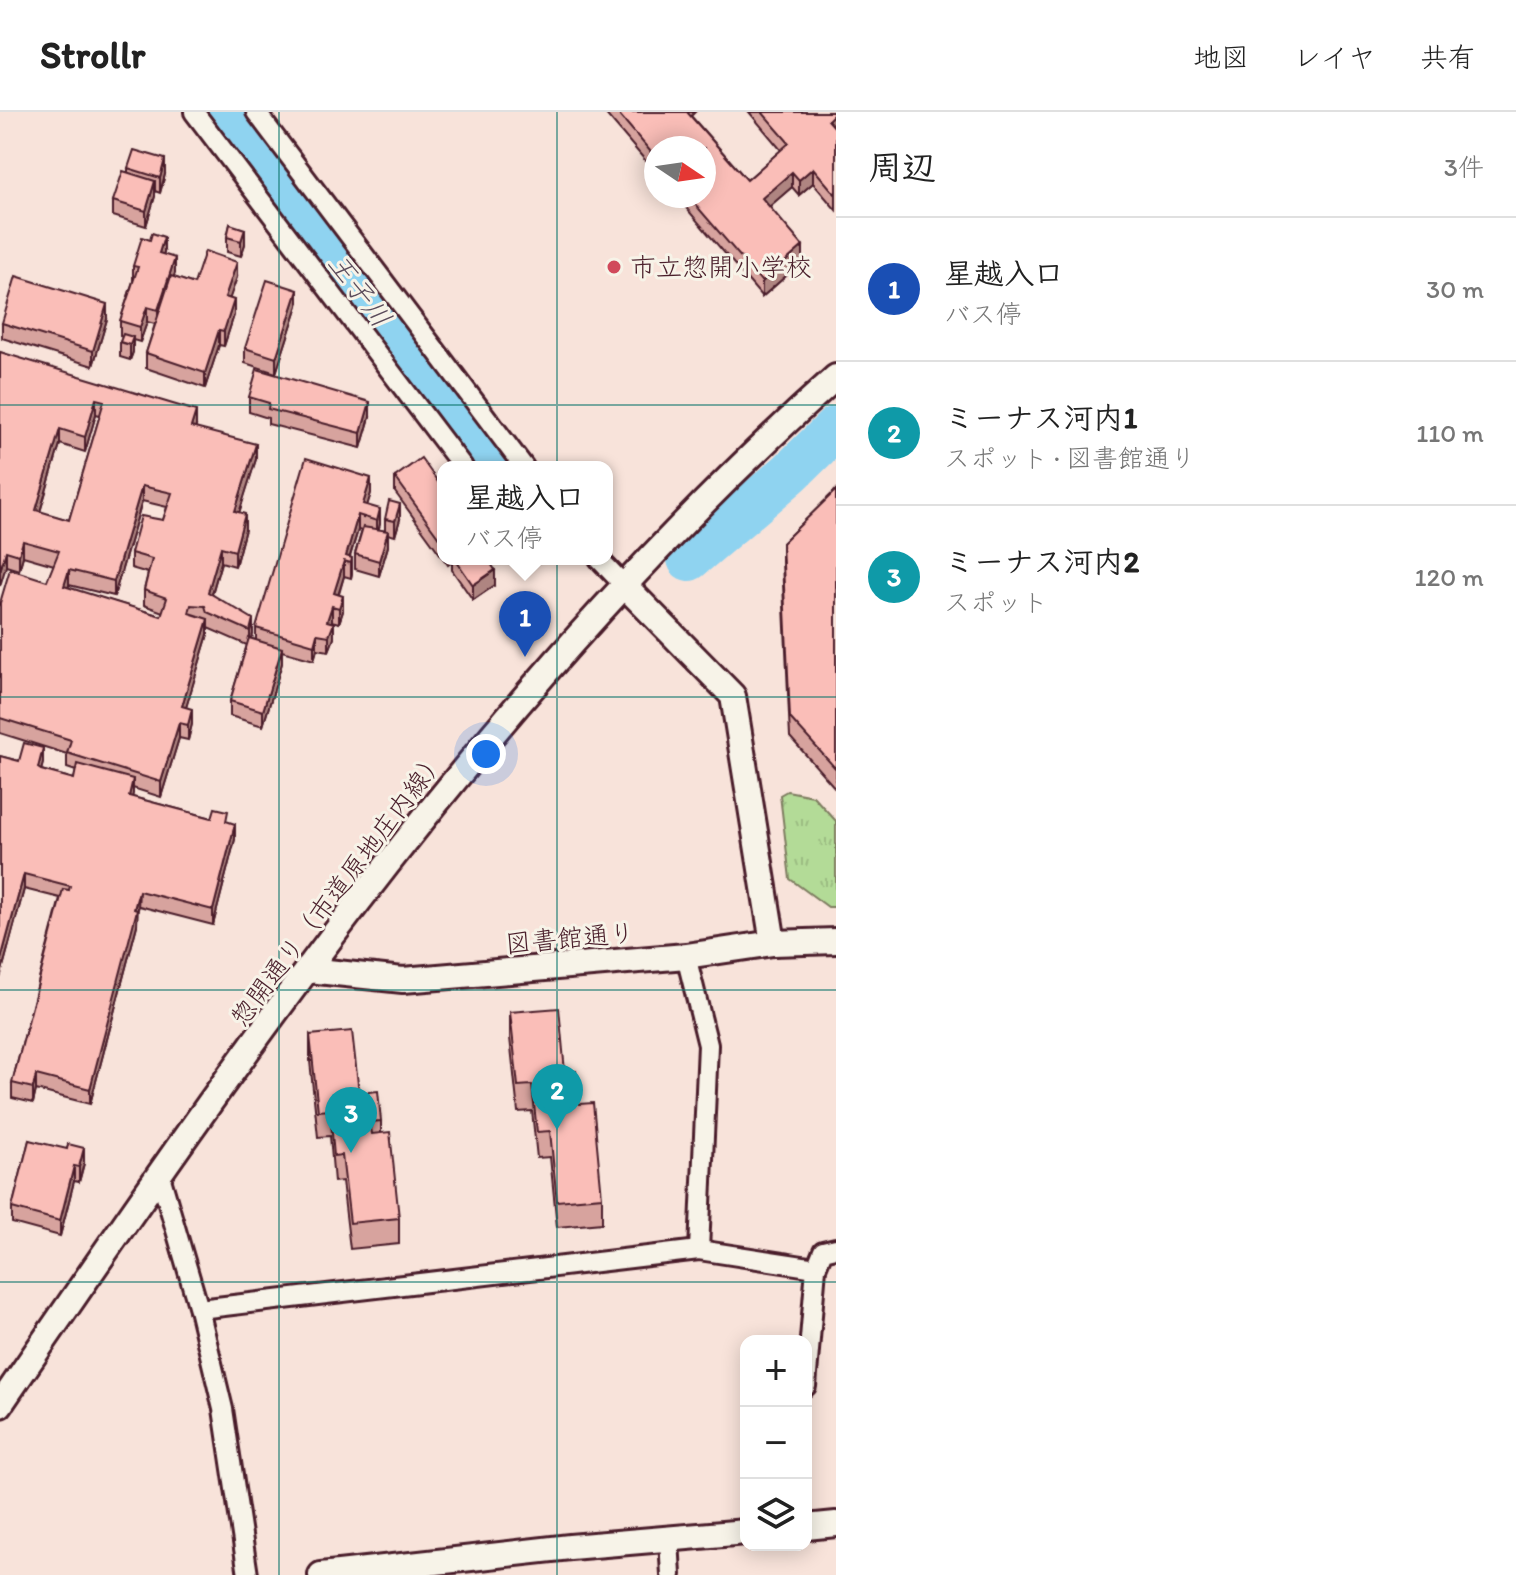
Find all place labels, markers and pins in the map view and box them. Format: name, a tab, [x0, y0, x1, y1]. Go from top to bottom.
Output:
place label: 市立惣開小学校	[630, 251, 812, 283]
marker: 市立惣開小学校	[605, 258, 623, 276]
pin: 1	[499, 591, 551, 657]
pin: 2	[531, 1064, 583, 1130]
pin: 3	[325, 1087, 377, 1153]

